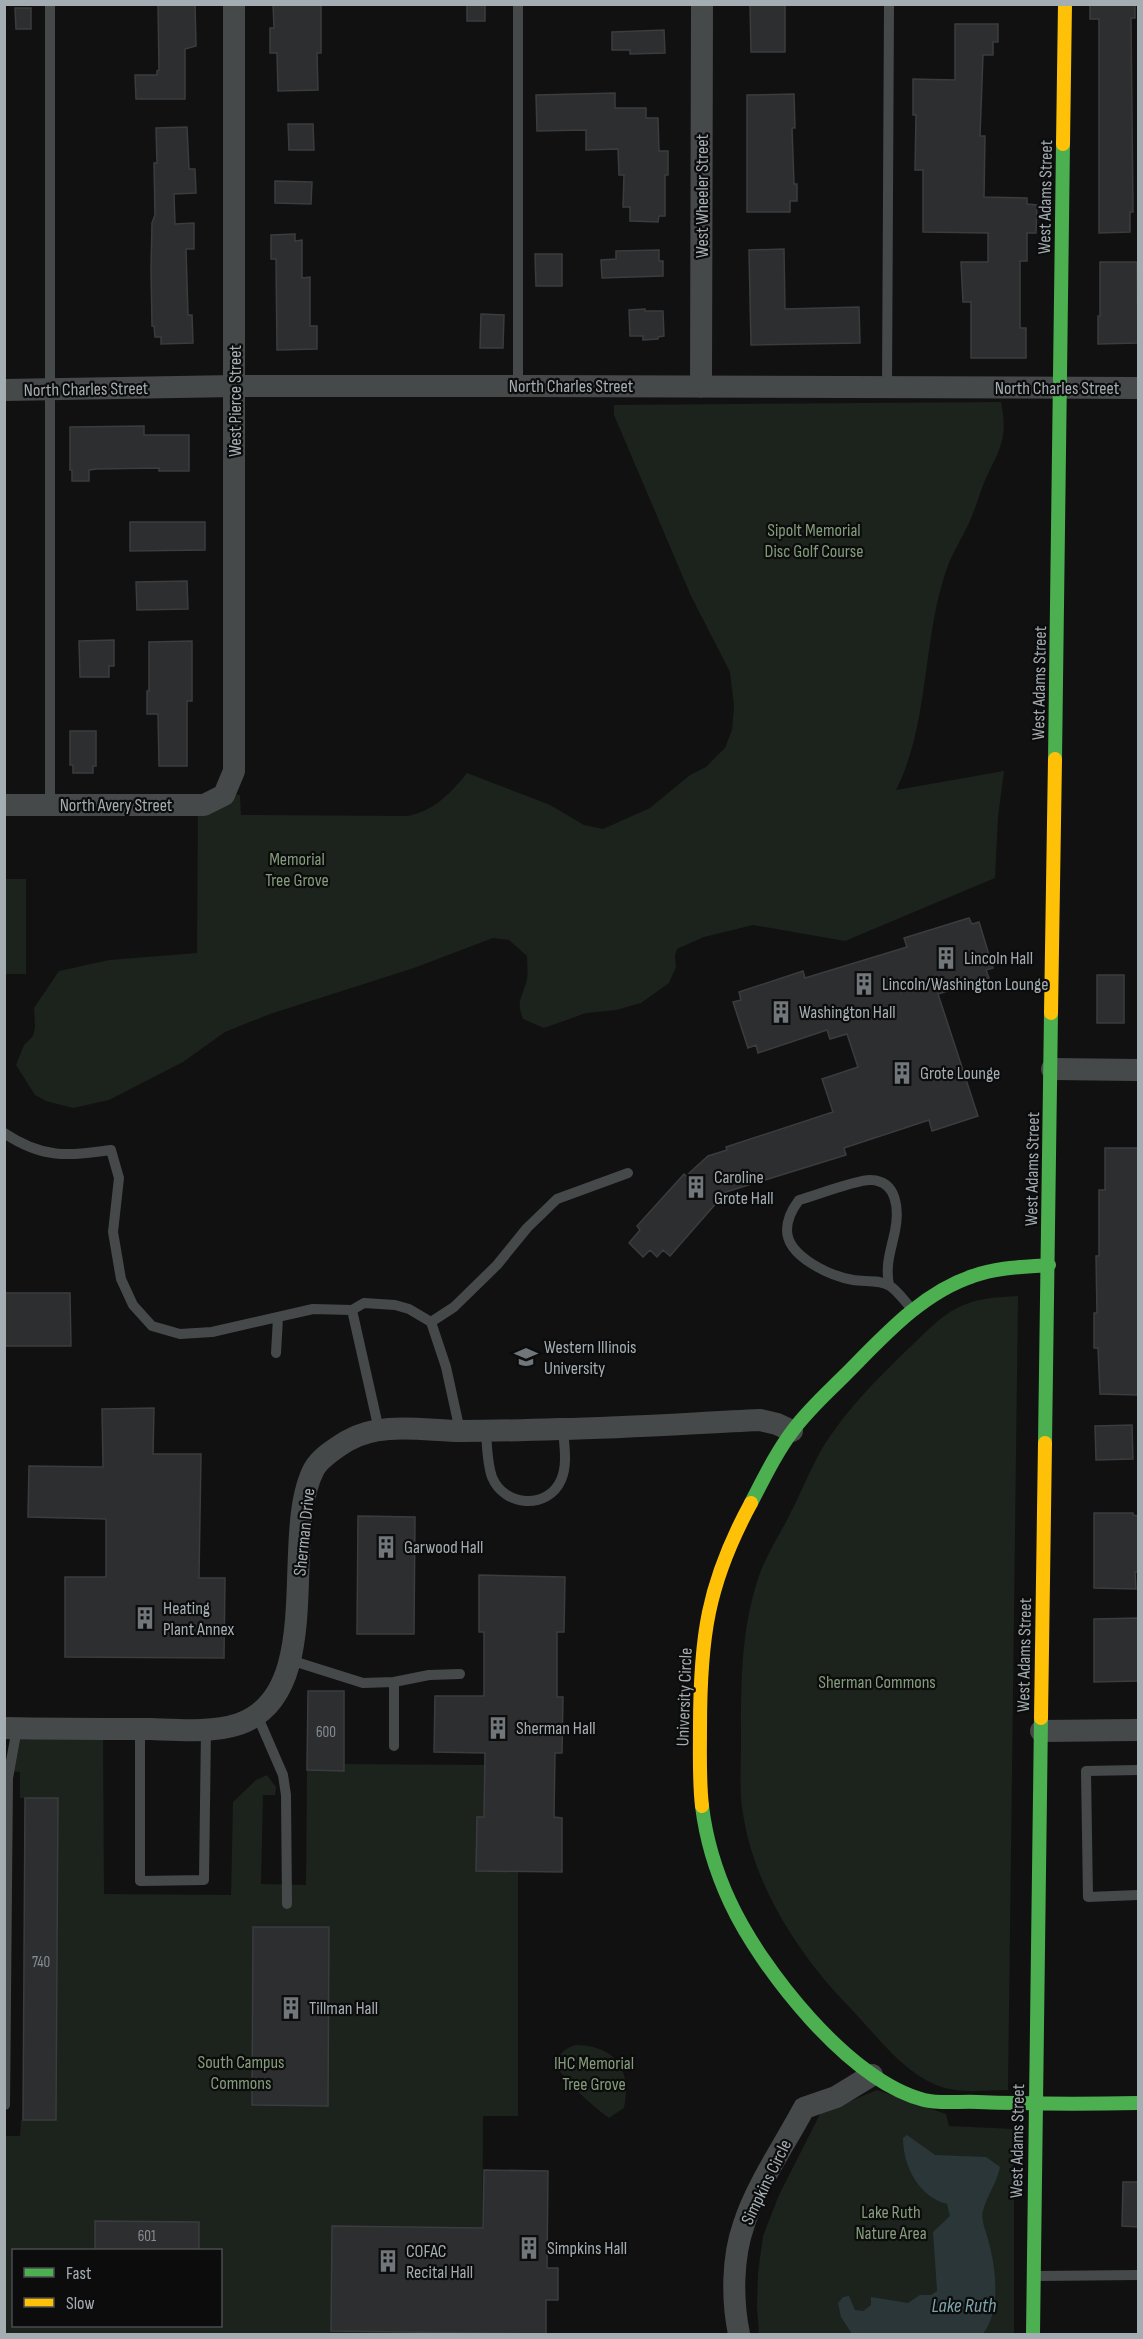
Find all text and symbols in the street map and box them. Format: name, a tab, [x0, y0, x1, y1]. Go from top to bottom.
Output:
street label: West Wheeler Street	[692, 134, 713, 258]
street label: West Adams Street	[1034, 139, 1057, 254]
street label: West Pierce Street	[225, 345, 246, 457]
street label: North Charles Street	[509, 376, 634, 397]
street label: North Charles Street	[24, 378, 149, 401]
street label: North Charles Street	[995, 378, 1120, 399]
park label: Sipolt Memorial Disc Golf Course	[765, 520, 863, 562]
street label: West Adams Street	[1028, 625, 1051, 740]
street label: North Avery Street	[60, 795, 173, 816]
park label: Memorial Tree Grove	[265, 849, 329, 891]
building icon: Lincoln Hall	[933, 945, 959, 971]
place label: Lincoln Hall	[964, 948, 1033, 969]
building icon: Lincoln/Washington Lounge	[851, 971, 877, 997]
place label: Lincoln/Washington Lounge	[882, 974, 1048, 995]
building icon: Washington Hall	[768, 999, 794, 1025]
place label: Washington Hall	[799, 1002, 896, 1023]
building icon: Grote Lounge	[889, 1060, 915, 1086]
place label: Grote Lounge	[920, 1063, 1000, 1084]
street label: West Adams Street	[1021, 1111, 1044, 1226]
place label: Caroline Grote Hall	[714, 1167, 774, 1209]
building icon: Caroline Grote Hall	[683, 1174, 709, 1200]
place label: Western Illinois University	[544, 1337, 636, 1379]
school or university icon: Western Illinois University	[513, 1344, 539, 1370]
street label: Sherman Drive	[289, 1487, 320, 1577]
building icon: Garwood Hall	[373, 1534, 399, 1560]
place label: Garwood Hall	[404, 1537, 483, 1558]
street label: West Adams Street	[1013, 1597, 1036, 1712]
place label: Heating Plant Annex	[163, 1598, 235, 1640]
building icon: Heating Plant Annex	[132, 1605, 158, 1631]
street label: University Circle	[672, 1647, 697, 1747]
park label: Sherman Commons	[818, 1672, 936, 1693]
building icon: Sherman Hall	[485, 1715, 511, 1741]
place label: Sherman Hall	[516, 1718, 596, 1739]
house number: 600	[316, 1723, 336, 1742]
house number: 740	[32, 1953, 50, 1972]
building icon: Tillman Hall	[278, 1995, 304, 2021]
place label: Tillman Hall	[309, 1998, 378, 2019]
park label: South Campus Commons	[197, 2052, 285, 2094]
park label: IHC Memorial Tree Grove	[554, 2053, 634, 2095]
street label: West Adams Street	[1006, 2083, 1029, 2198]
street label: Simpkins Circle	[737, 2136, 796, 2228]
park label: Lake Ruth Nature Area	[855, 2202, 927, 2244]
house number: 601	[138, 2227, 157, 2246]
building icon: Simpkins Hall	[516, 2235, 542, 2261]
place label: Simpkins Hall	[547, 2238, 627, 2259]
place label: COFAC Recital Hall	[406, 2241, 473, 2283]
building icon: COFAC Recital Hall	[375, 2248, 401, 2274]
legend	[12, 2249, 222, 2327]
text: Fast	[66, 2263, 92, 2284]
text: Slow	[66, 2293, 95, 2314]
water label: Lake Ruth	[932, 2294, 996, 2318]

